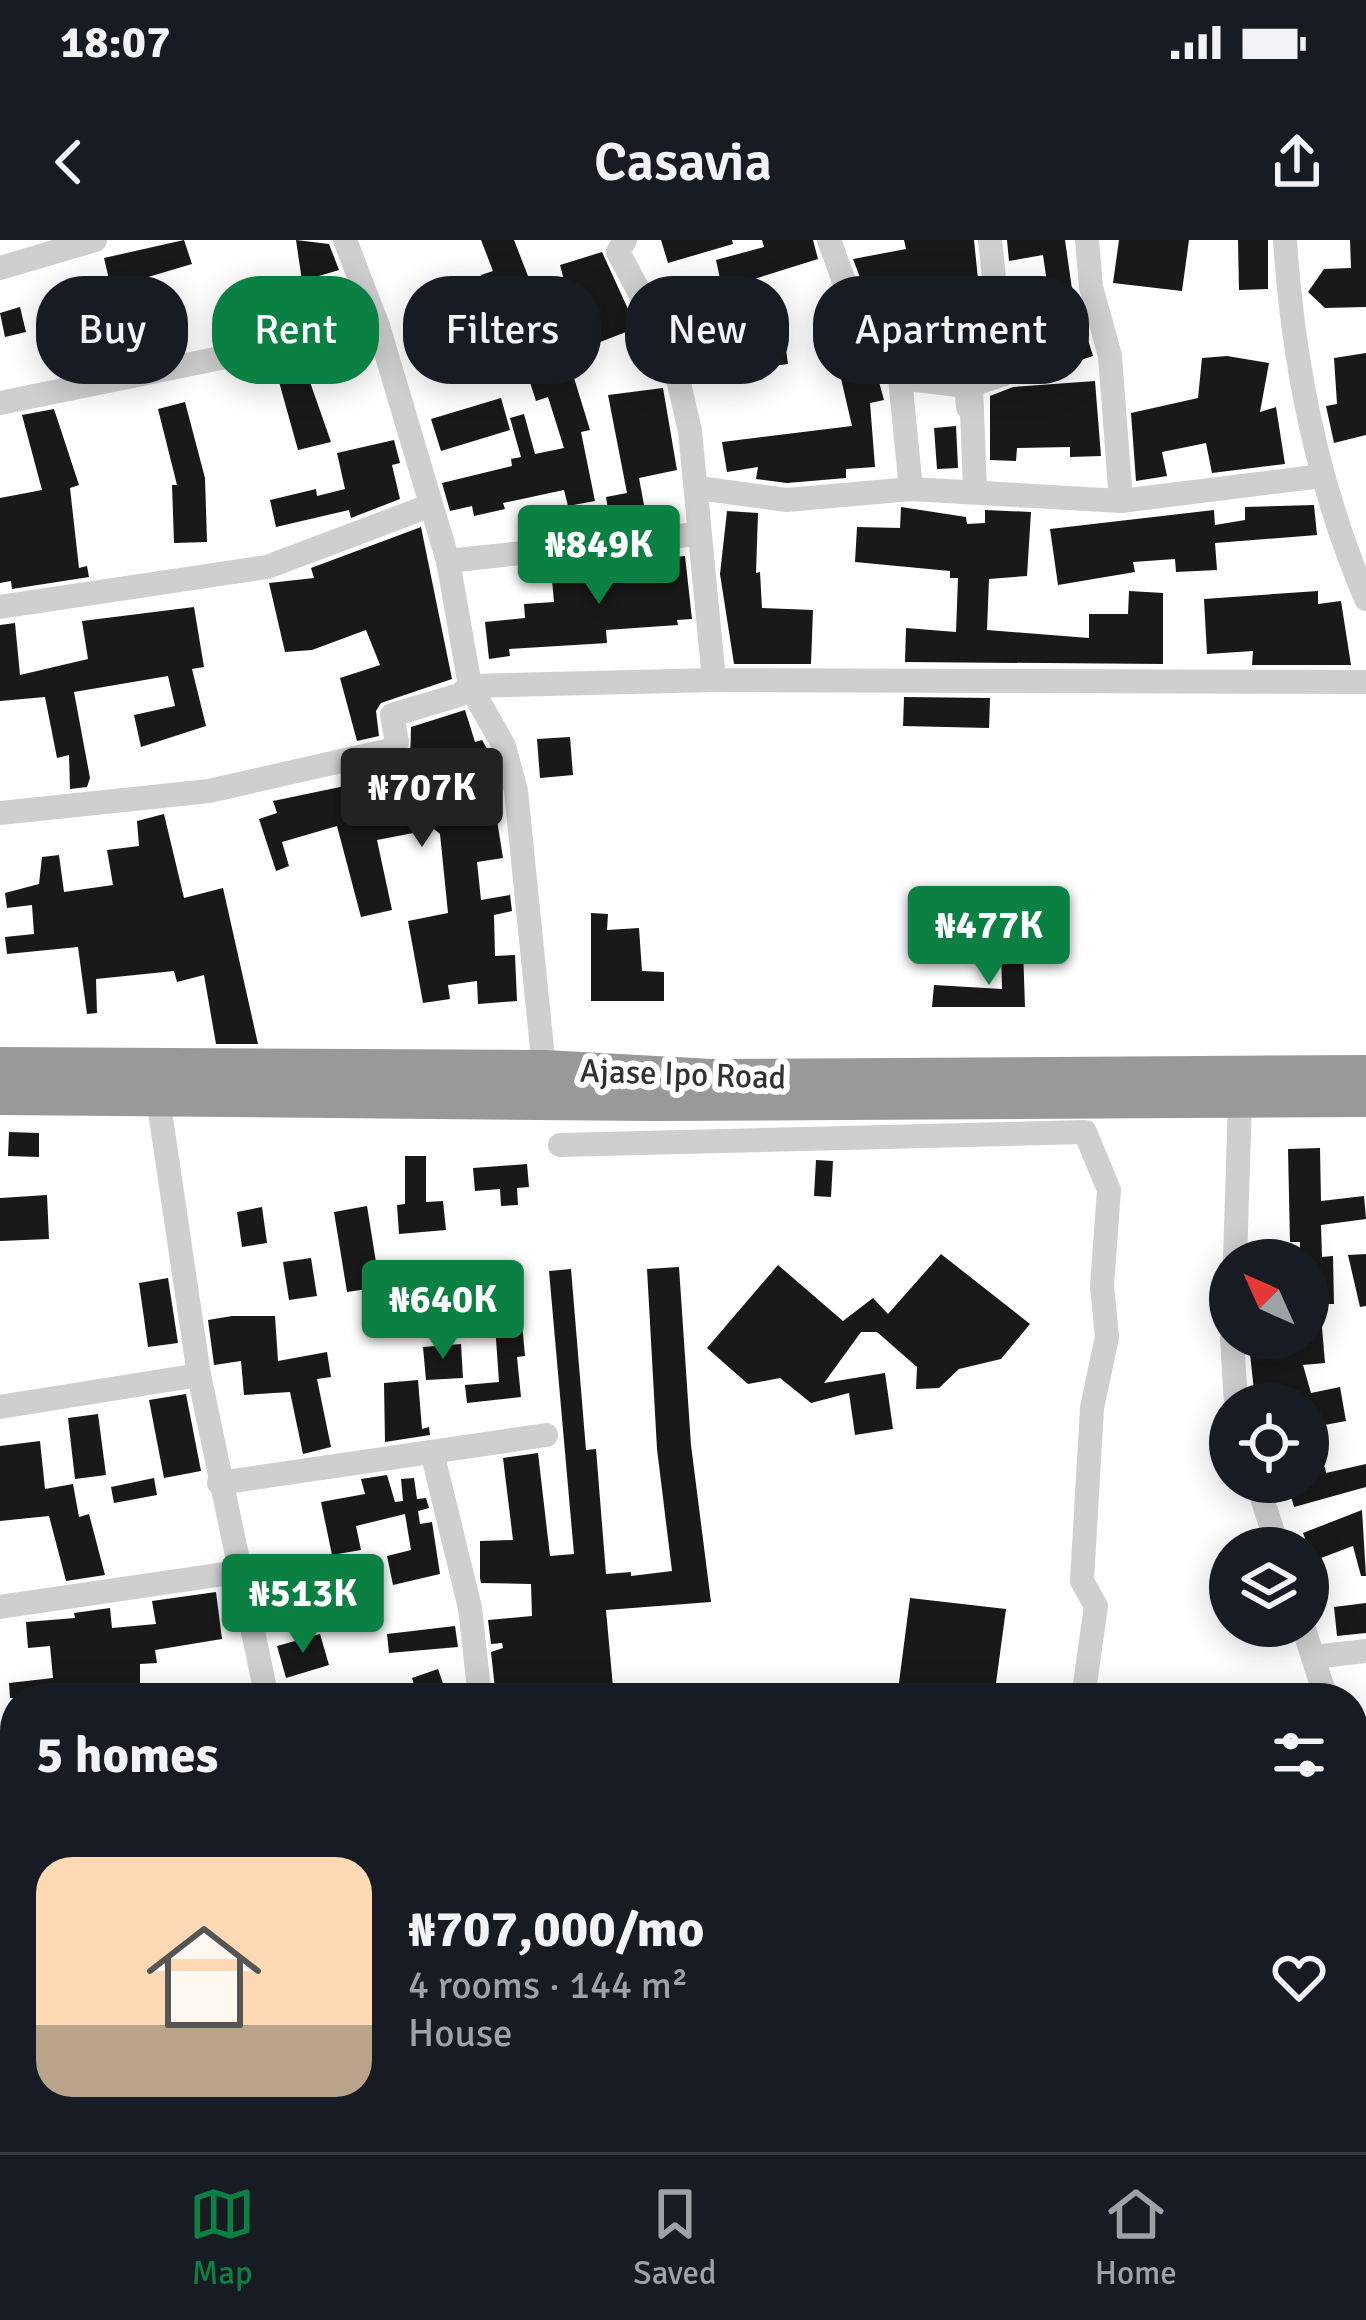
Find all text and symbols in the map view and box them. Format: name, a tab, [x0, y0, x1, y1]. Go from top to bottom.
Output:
text: 18:07	[60, 15, 170, 70]
icon: back	[36, 129, 102, 195]
text: Casavia	[594, 129, 772, 196]
icon: share	[1264, 129, 1330, 195]
chip: Buy	[36, 276, 188, 384]
chip: Rent	[212, 276, 379, 384]
chip: Filters	[403, 276, 601, 384]
chip: New	[625, 276, 789, 384]
chip: Apartment	[813, 276, 1089, 384]
pin: ₦849K	[515, 505, 683, 607]
text: ₦849K	[545, 520, 653, 568]
pin: ₦707K	[338, 748, 506, 850]
text: ₦707K	[368, 763, 476, 811]
pin: ₦477K	[905, 886, 1073, 988]
text: ₦477K	[935, 901, 1043, 949]
street label: Ajase Ipo Road	[579, 1050, 787, 1099]
north arrow	[1209, 1239, 1329, 1359]
map controls	[1209, 1239, 1329, 1647]
pin: ₦640K	[359, 1260, 527, 1362]
text: ₦640K	[389, 1275, 497, 1323]
button: locate	[1209, 1383, 1329, 1503]
button: layers	[1209, 1527, 1329, 1647]
pin: ₦513K	[219, 1554, 387, 1656]
text: ₦513K	[249, 1569, 357, 1617]
icon: filters	[1266, 1722, 1332, 1788]
text: 5 homes	[36, 1724, 218, 1787]
text: ₦707,000/mo	[408, 1898, 704, 1961]
icon: home	[132, 1905, 276, 2049]
icon: heart	[1266, 1944, 1332, 2010]
text: 4 rooms · 144 m²	[408, 1961, 688, 2009]
text: House	[408, 2009, 513, 2057]
tab: Map	[189, 2181, 255, 2294]
tab: Saved	[633, 2181, 716, 2294]
tab: Home	[1095, 2181, 1177, 2294]

